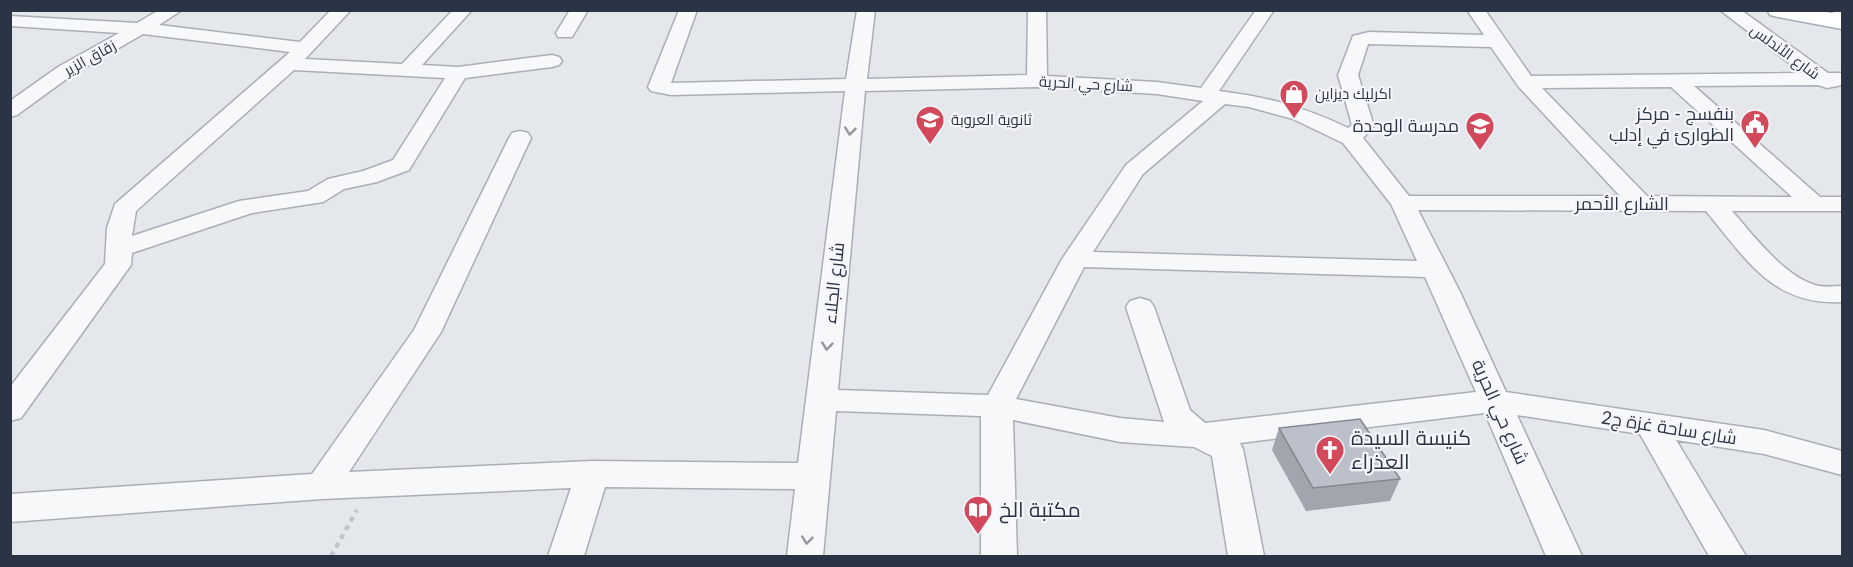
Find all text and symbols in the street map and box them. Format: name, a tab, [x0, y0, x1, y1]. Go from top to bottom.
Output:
street label: شارع الأندلس	[1746, 20, 1824, 85]
street label: زقاق الزير	[60, 36, 120, 81]
street label: شارع حي الحرية	[1038, 72, 1133, 98]
shop icon: اكرليك ديزاين	[1278, 78, 1310, 120]
place label: اكرليك ديزاين	[1315, 84, 1392, 104]
place label: بنفسج - مركز الطوارئ في إدلب	[1609, 102, 1734, 149]
school or university icon: ثانوية العروبة	[914, 104, 946, 146]
public building icon: بنفسج - مركز الطوارئ في إدلب	[1739, 108, 1771, 150]
place label: ثانوية العروبة	[951, 110, 1032, 129]
school or university icon: مدرسة الوحدة	[1464, 110, 1496, 152]
place label: مدرسة الوحدة	[1353, 114, 1459, 137]
one-way arrow	[845, 126, 857, 136]
street label: الشارع الأحمر	[1574, 192, 1669, 216]
street label: شارع الجلاء	[818, 241, 850, 325]
one-way arrow	[822, 341, 834, 350]
street label: شارع حي الحرية	[1464, 356, 1534, 469]
street label: شارع ساحة غزة ج2	[1600, 405, 1738, 451]
place label: كنيسة السيدة العذراء	[1351, 424, 1471, 474]
church icon: كنيسة السيدة العذراء	[1314, 434, 1346, 476]
library icon: مكتبة الخ	[962, 494, 994, 536]
place label: مكتبة الخ	[999, 496, 1081, 524]
one-way arrow	[801, 535, 813, 544]

